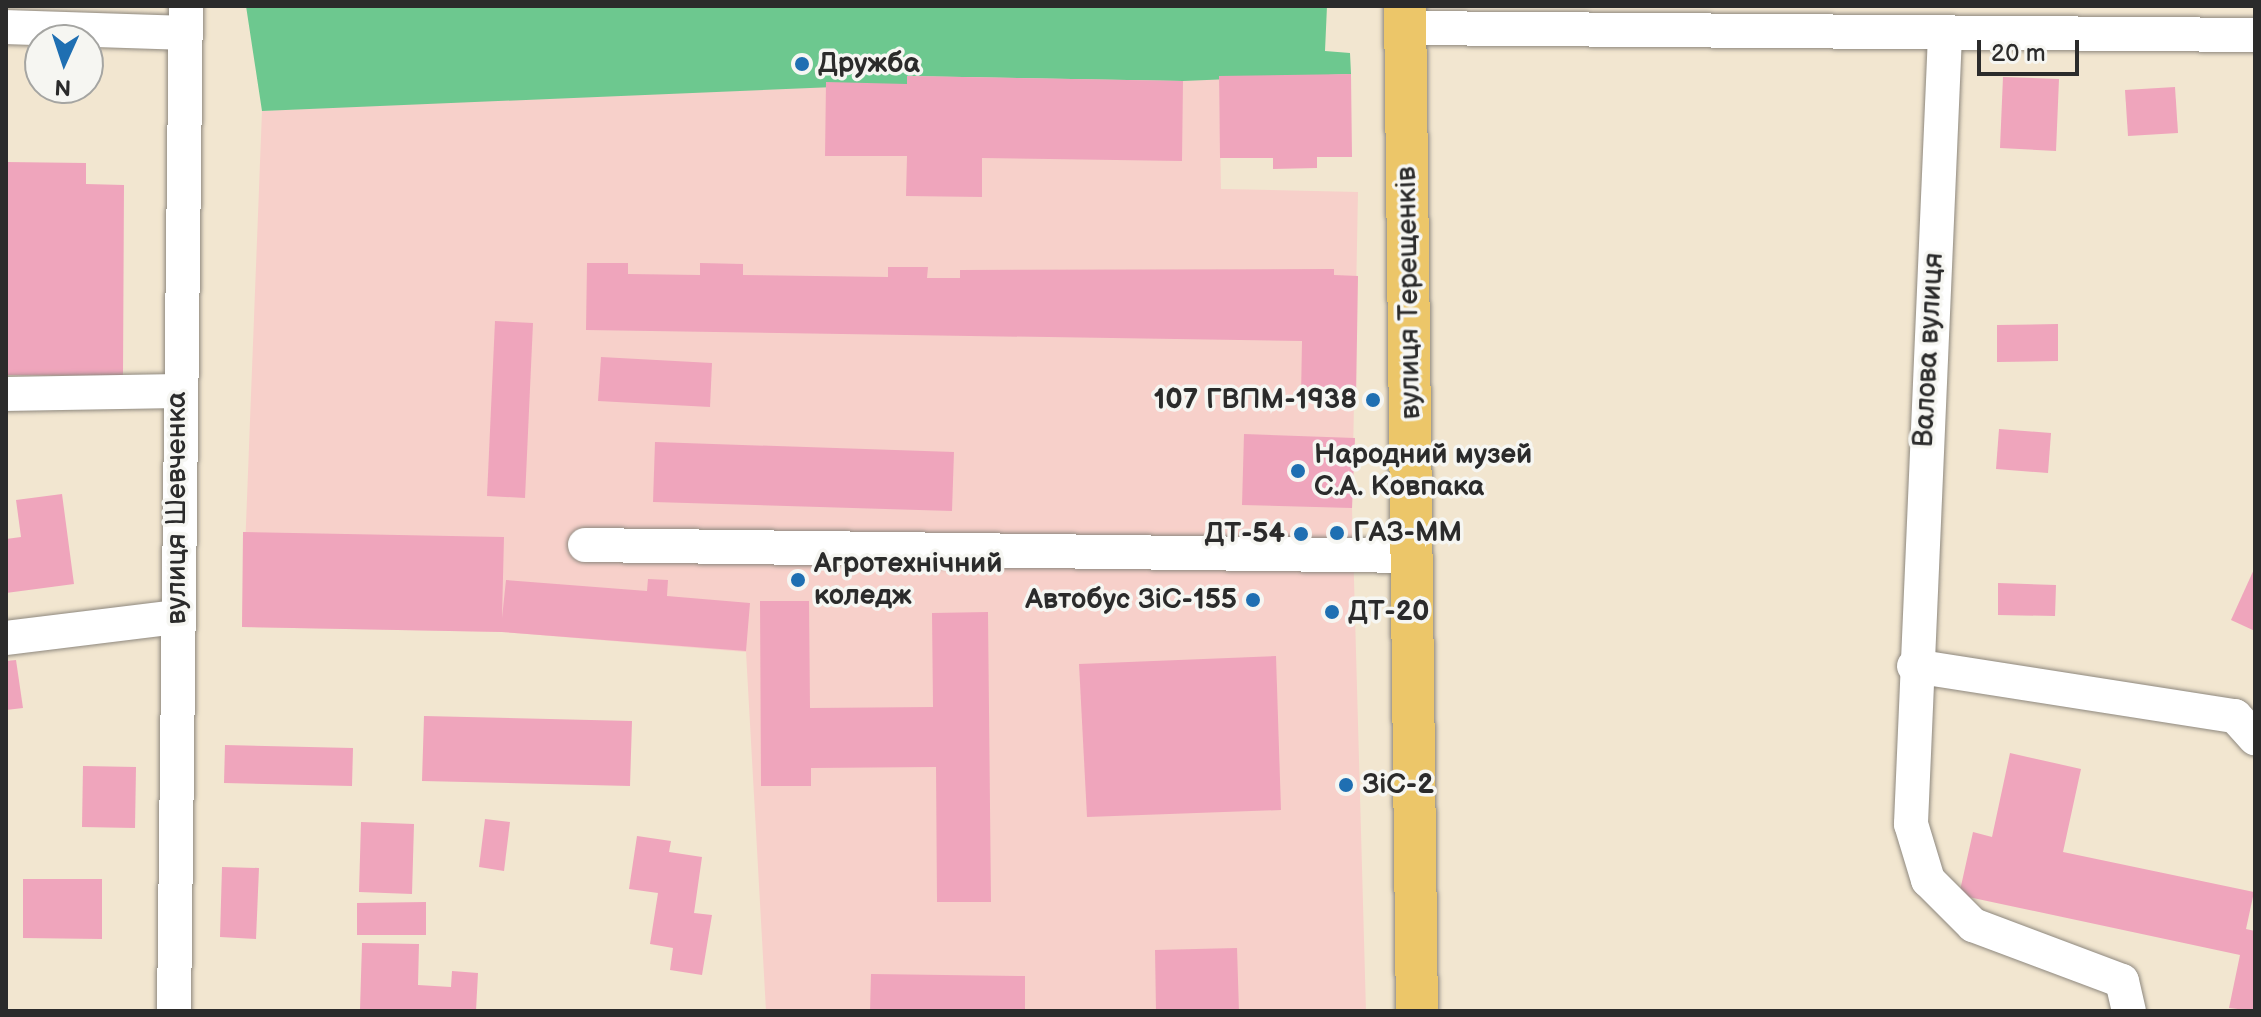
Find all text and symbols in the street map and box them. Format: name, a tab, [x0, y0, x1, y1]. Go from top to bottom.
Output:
north arrow	[24, 24, 104, 104]
scale bar	[1981, 24, 2083, 74]
text: 20 m	[1991, 39, 2046, 68]
place label: Дружба	[818, 47, 920, 81]
marker: Дружба	[793, 55, 811, 73]
text: N	[54, 73, 72, 100]
street label: вулиця Терещенків	[1390, 166, 1428, 420]
street label: Валова вулиця	[1907, 252, 1951, 448]
place label: 107 ГВПМ-1938	[1153, 383, 1357, 417]
marker: 107 ГВПМ-1938	[1364, 391, 1382, 409]
street label: вулиця Шевченка	[160, 392, 194, 624]
place label: Народний музей С.А. Ковпака	[1314, 438, 1532, 504]
marker: Народний музей С.А. Ковпака	[1289, 462, 1307, 480]
place label: ГАЗ-ММ	[1353, 516, 1462, 550]
place label: ДТ-54	[1205, 517, 1285, 551]
marker: ГАЗ-ММ	[1328, 524, 1346, 542]
marker: ДТ-54	[1292, 525, 1310, 543]
place label: Агротехнічний коледж	[814, 547, 1002, 613]
marker: Агротехнічний коледж	[789, 571, 807, 589]
place label: Автобус ЗіС-155	[1025, 583, 1237, 617]
marker: Автобус ЗіС-155	[1244, 591, 1262, 609]
place label: ДТ-20	[1348, 595, 1429, 629]
marker: ДТ-20	[1323, 603, 1341, 621]
place label: ЗіС-2	[1362, 768, 1434, 802]
marker: ЗіС-2	[1337, 776, 1355, 794]

